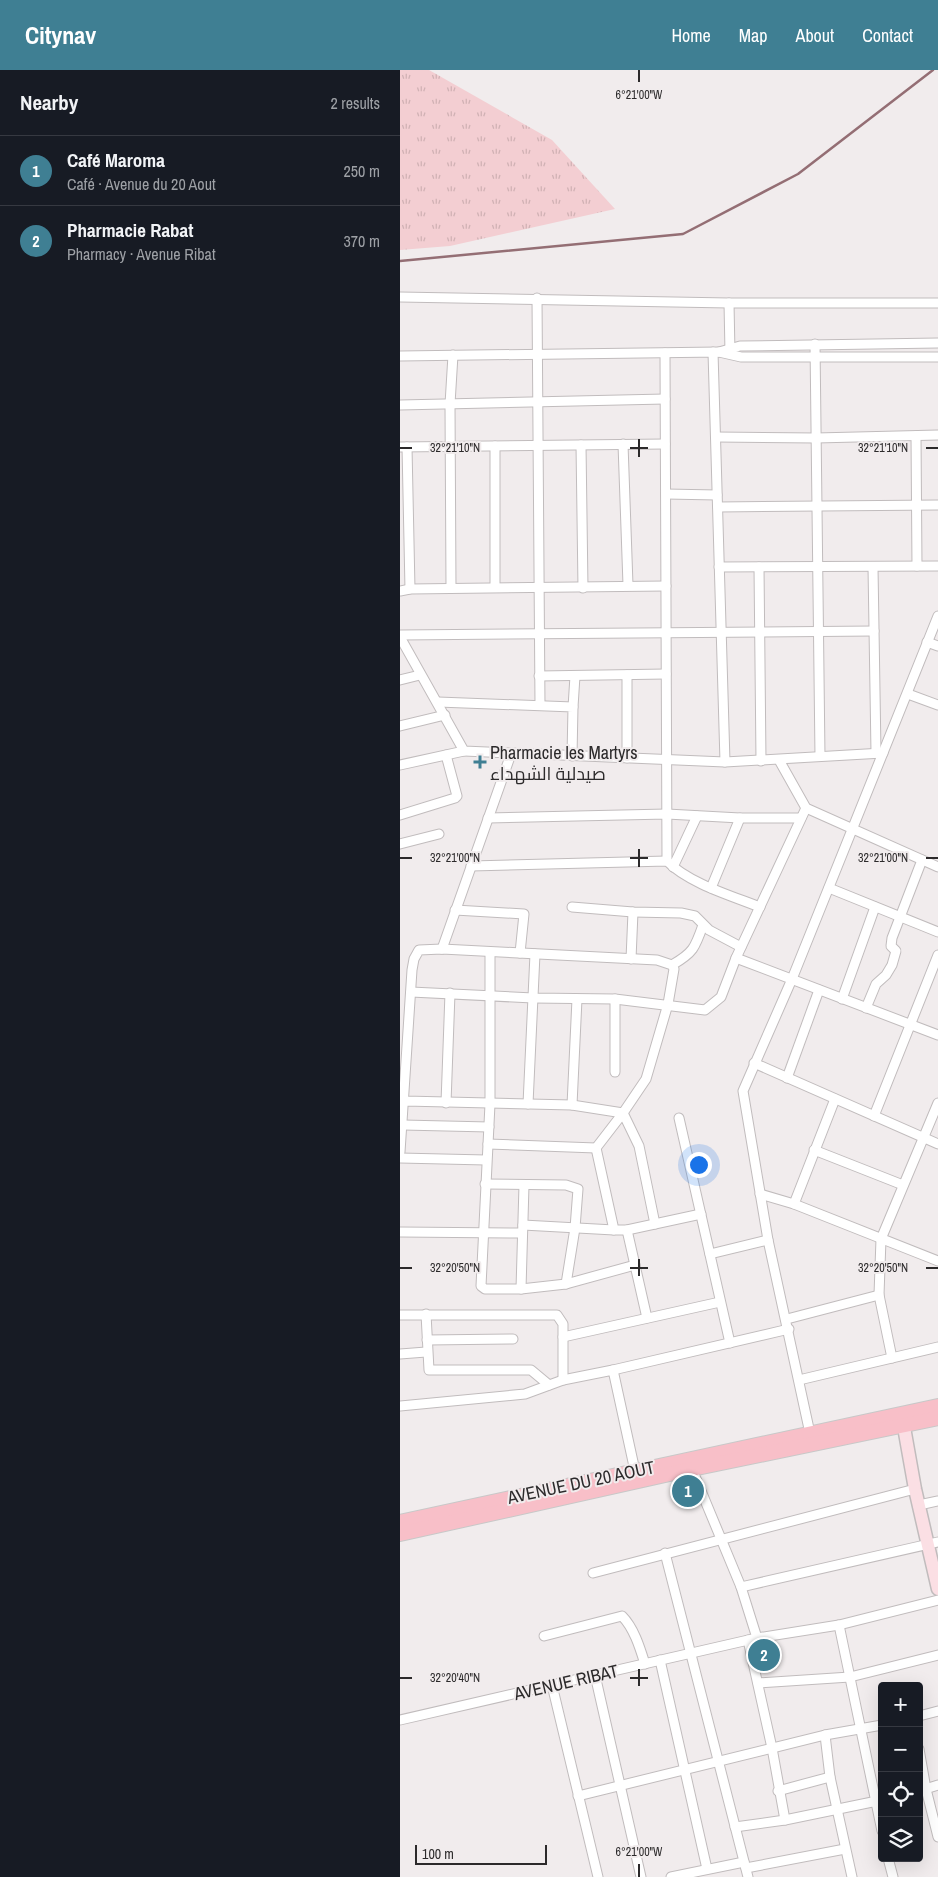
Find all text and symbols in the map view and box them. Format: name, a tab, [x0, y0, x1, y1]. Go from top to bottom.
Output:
text: Citynav	[25, 19, 96, 51]
text: Home	[671, 23, 711, 48]
text: Map	[739, 23, 768, 48]
text: About	[796, 23, 834, 48]
text: Contact	[862, 23, 913, 48]
text: 6°21'00"W	[616, 87, 663, 103]
text: Nearby	[20, 88, 78, 117]
text: 2 results	[330, 92, 380, 114]
text: Café Maroma	[67, 147, 165, 173]
text: 1	[32, 160, 40, 182]
text: 250 m	[344, 160, 380, 182]
text: Café · Avenue du 20 Aout	[67, 173, 216, 195]
text: Pharmacie Rabat	[67, 217, 193, 243]
text: 2	[32, 230, 40, 252]
text: 370 m	[344, 230, 380, 252]
text: Pharmacy · Avenue Ribat	[67, 243, 216, 265]
text: 32°21'10"N	[430, 440, 480, 456]
text: 32°21'10"N	[858, 440, 908, 456]
place label: Pharmacie les Martyrs صيدلية الشهداء	[490, 740, 638, 786]
marker: Pharmacie les Martyrs صيدلية الشهداء	[474, 756, 486, 768]
text: 32°21'00"N	[430, 850, 480, 866]
text: 32°21'00"N	[858, 850, 908, 866]
your location	[686, 1152, 712, 1178]
text: 32°20'50"N	[430, 1260, 480, 1276]
text: 32°20'50"N	[858, 1260, 908, 1276]
street label: AVENUE DU 20 AOUT	[504, 1454, 657, 1510]
pin: 1	[672, 1472, 704, 1510]
pin: 2	[748, 1636, 780, 1674]
street label: AVENUE RIBAT	[511, 1658, 621, 1706]
text: 32°20'40"N	[430, 1670, 480, 1686]
map controls	[878, 1682, 923, 1862]
button: +	[878, 1682, 923, 1727]
button: −	[878, 1727, 923, 1772]
button: locate	[878, 1772, 923, 1817]
button: layers	[878, 1817, 923, 1862]
scale bar	[415, 1842, 548, 1865]
text: 6°21'00"W	[616, 1844, 663, 1860]
text: 100 m	[422, 1845, 454, 1863]

